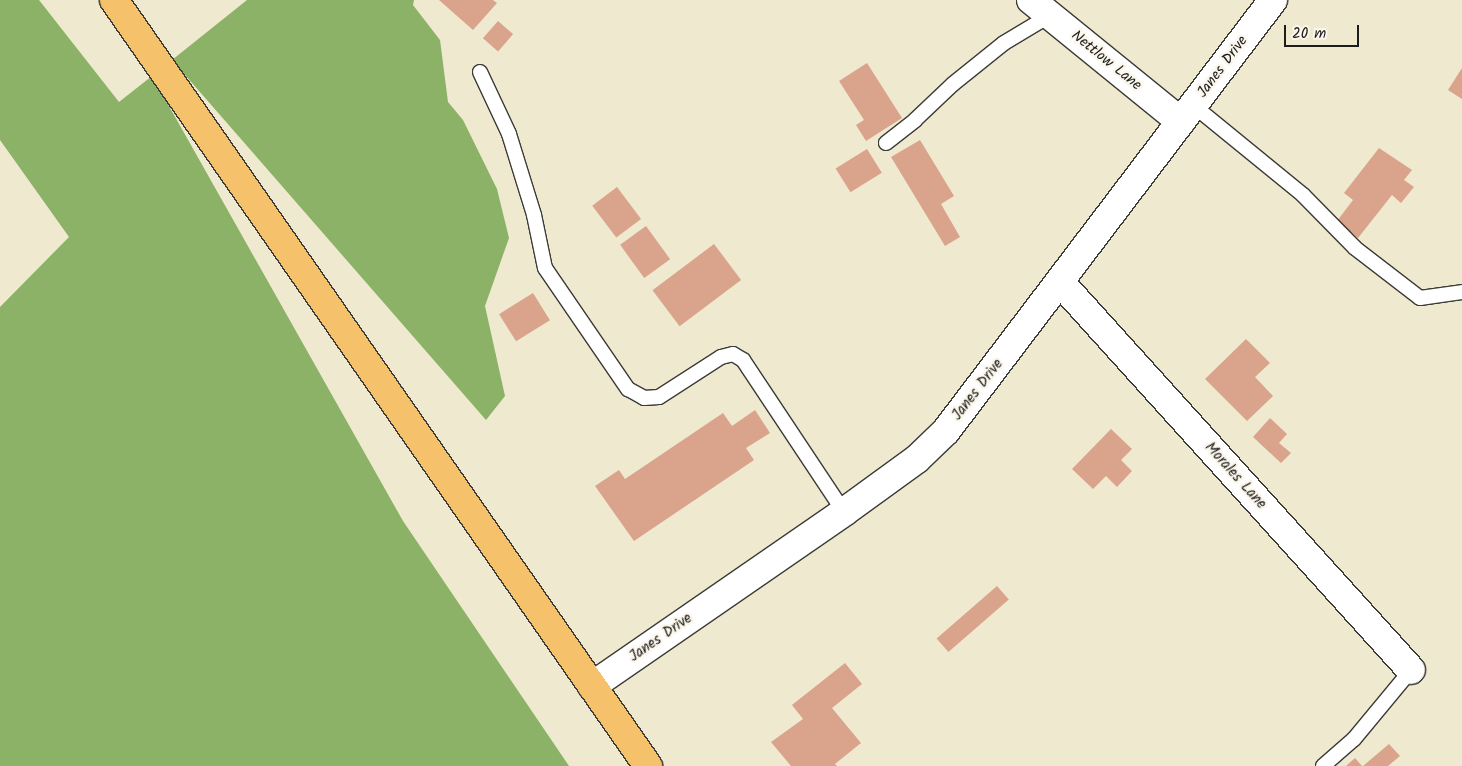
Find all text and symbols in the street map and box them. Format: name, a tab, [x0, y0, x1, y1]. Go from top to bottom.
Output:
scale bar	[1287, 15, 1362, 47]
text: 20 m	[1292, 22, 1326, 46]
street label: Nettlow Lane	[1067, 27, 1145, 95]
street label: Janes Drive	[1194, 33, 1252, 101]
street label: Janes Drive	[949, 356, 1007, 424]
street label: Morales Lane	[1200, 439, 1270, 513]
street label: Janes Drive	[626, 610, 696, 666]

